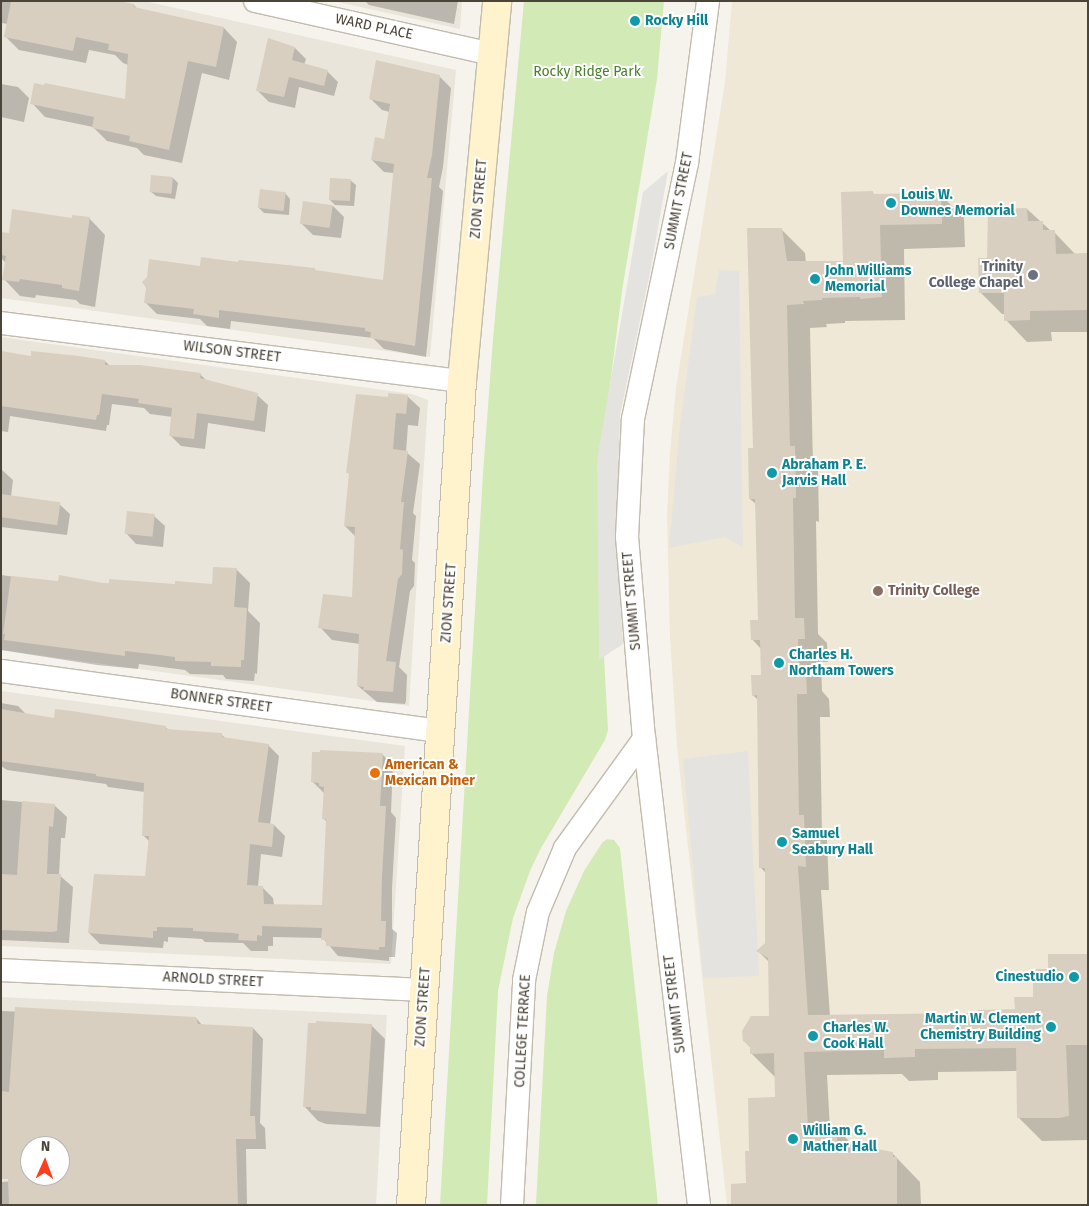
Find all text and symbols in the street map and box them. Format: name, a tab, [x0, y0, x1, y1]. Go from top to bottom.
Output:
street label: WARD PLACE	[334, 11, 414, 43]
place label: Rocky Hill	[645, 13, 708, 29]
marker: Rocky Hill	[629, 15, 641, 27]
park label: Rocky Ridge Park	[533, 64, 641, 80]
street label: SUMMIT STREET	[661, 151, 697, 251]
street label: ZION STREET	[467, 159, 491, 239]
place label: Louis W. Downes Memorial	[901, 187, 1015, 220]
marker: Louis W. Downes Memorial	[885, 197, 897, 209]
place label: Trinity College Chapel	[929, 259, 1023, 292]
place label: John Williams Memorial	[825, 263, 911, 296]
marker: Trinity College Chapel	[1027, 269, 1039, 281]
marker: John Williams Memorial	[809, 273, 821, 285]
street label: WILSON STREET	[182, 338, 282, 366]
place label: Abraham P. E. Jarvis Hall	[782, 457, 866, 490]
marker: Abraham P. E. Jarvis Hall	[766, 467, 778, 479]
street label: SUMMIT STREET	[619, 551, 645, 651]
street label: ZION STREET	[438, 563, 460, 643]
place label: Trinity College	[888, 583, 980, 599]
marker: Trinity College	[872, 585, 884, 597]
place label: Charles H. Northam Towers	[789, 647, 894, 680]
marker: Charles H. Northam Towers	[773, 657, 785, 669]
street label: BONNER STREET	[169, 686, 273, 716]
place label: American & Mexican Diner	[385, 757, 475, 790]
marker: American & Mexican Diner	[369, 767, 381, 779]
place label: Samuel Seabury Hall	[792, 826, 873, 859]
marker: Samuel Seabury Hall	[776, 836, 788, 848]
street label: SUMMIT STREET	[661, 954, 689, 1054]
street label: ZION STREET	[412, 967, 434, 1047]
street label: ARNOLD STREET	[162, 969, 264, 991]
place label: Cinestudio	[995, 969, 1064, 985]
marker: Cinestudio	[1068, 971, 1080, 983]
street label: COLLEGE TERRACE	[512, 974, 534, 1088]
place label: Martin W. Clement Chemistry Building	[920, 1011, 1041, 1044]
place label: Charles W. Cook Hall	[823, 1020, 889, 1052]
marker: Martin W. Clement Chemistry Building	[1045, 1021, 1057, 1033]
marker: Charles W. Cook Hall	[807, 1030, 819, 1042]
place label: William G. Mather Hall	[803, 1123, 877, 1156]
marker: William G. Mather Hall	[787, 1133, 799, 1145]
north arrow	[20, 1136, 70, 1186]
text: N	[41, 1138, 50, 1155]

